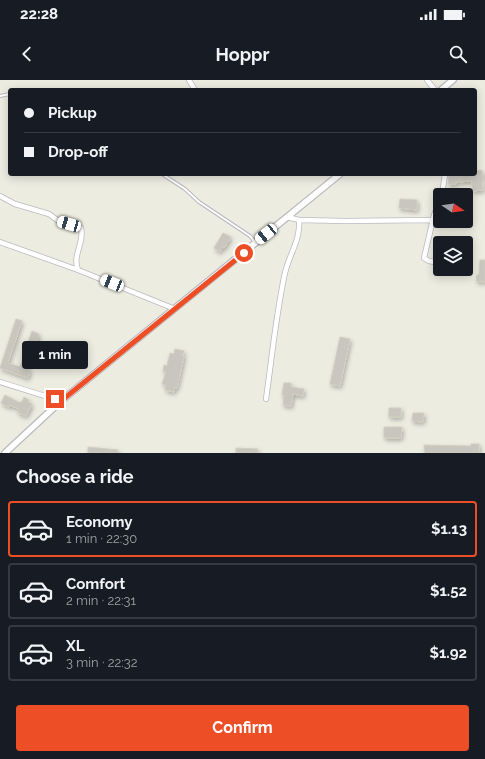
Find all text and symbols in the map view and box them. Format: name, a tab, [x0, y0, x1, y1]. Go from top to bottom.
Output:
text: 22:28	[20, 5, 58, 23]
icon: back	[16, 43, 38, 65]
icon: search	[447, 43, 469, 65]
text: Hoppr	[216, 44, 269, 65]
text: Pickup	[48, 104, 97, 122]
text: Drop-off	[48, 143, 108, 161]
north arrow	[433, 188, 473, 228]
map controls	[433, 188, 473, 276]
car	[56, 215, 82, 233]
car	[253, 222, 279, 246]
button: layers	[433, 236, 473, 276]
route start	[235, 244, 253, 262]
car	[99, 273, 125, 293]
callout: 1 min	[22, 341, 88, 369]
text: 1 min	[39, 347, 71, 362]
route end	[46, 390, 64, 408]
text: Choose a ride	[16, 466, 134, 487]
icon: car	[18, 511, 54, 547]
text: Economy	[66, 513, 133, 531]
text: $1.13	[431, 520, 467, 538]
text: 1 min · 22:30	[66, 531, 137, 546]
icon: car	[18, 573, 54, 609]
text: Comfort	[66, 575, 125, 593]
text: $1.52	[430, 582, 467, 600]
text: 2 min · 22:31	[66, 593, 136, 608]
icon: car	[18, 635, 54, 671]
text: XL	[66, 637, 84, 655]
text: $1.92	[429, 644, 467, 662]
text: 3 min · 22:32	[66, 655, 137, 670]
button: Confirm	[16, 705, 469, 751]

